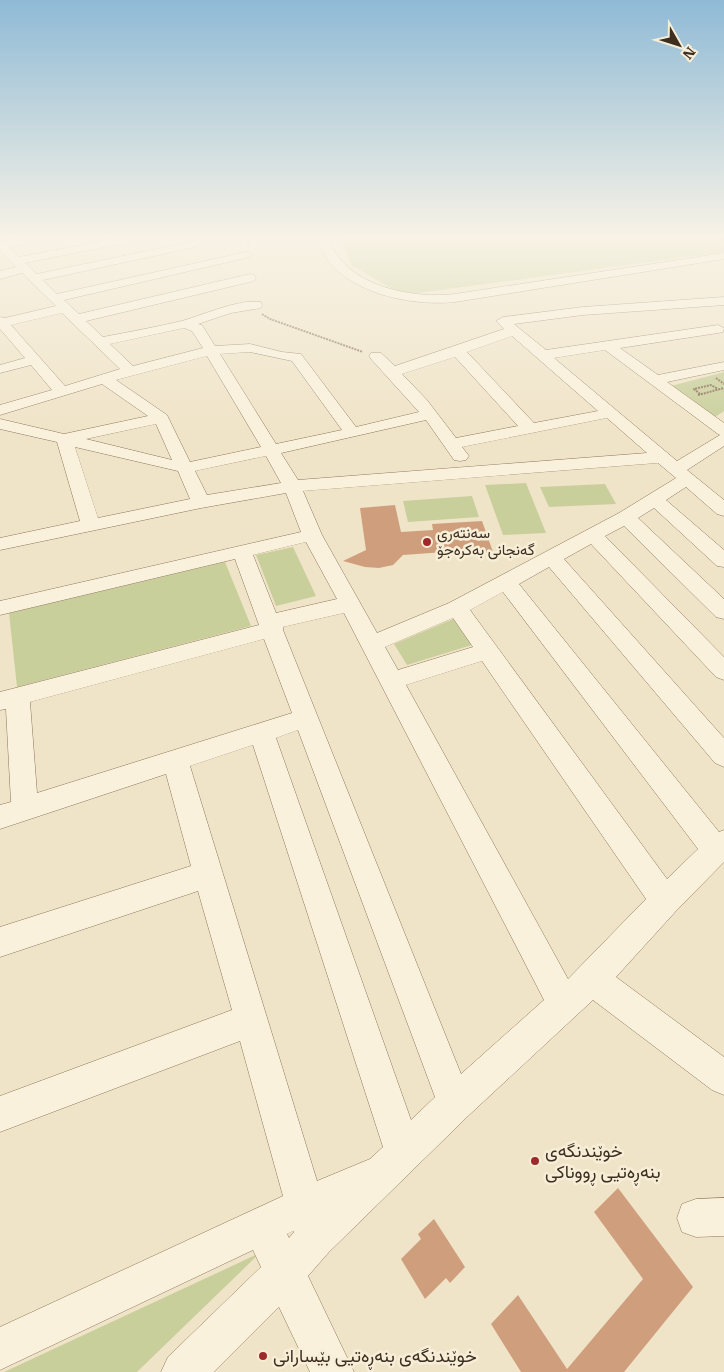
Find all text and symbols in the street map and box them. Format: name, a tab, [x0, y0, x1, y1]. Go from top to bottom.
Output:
north arrow	[654, 20, 704, 70]
text: N	[679, 43, 700, 63]
place label: سەنتەری گەنجانی بەکرەجۆ	[437, 523, 535, 560]
marker: سەنتەری گەنجانی بەکرەجۆ	[421, 536, 433, 548]
place label: خوێندنگەی بنەڕەتیی ڕووناکی	[545, 1139, 661, 1186]
marker: خوێندنگەی بنەڕەتیی ڕووناکی	[529, 1155, 541, 1167]
place label: خوێندنگەی بنەڕەتیی بێسارانی	[273, 1344, 477, 1370]
marker: خوێندنگەی بنەڕەتیی بێسارانی	[257, 1350, 269, 1362]

